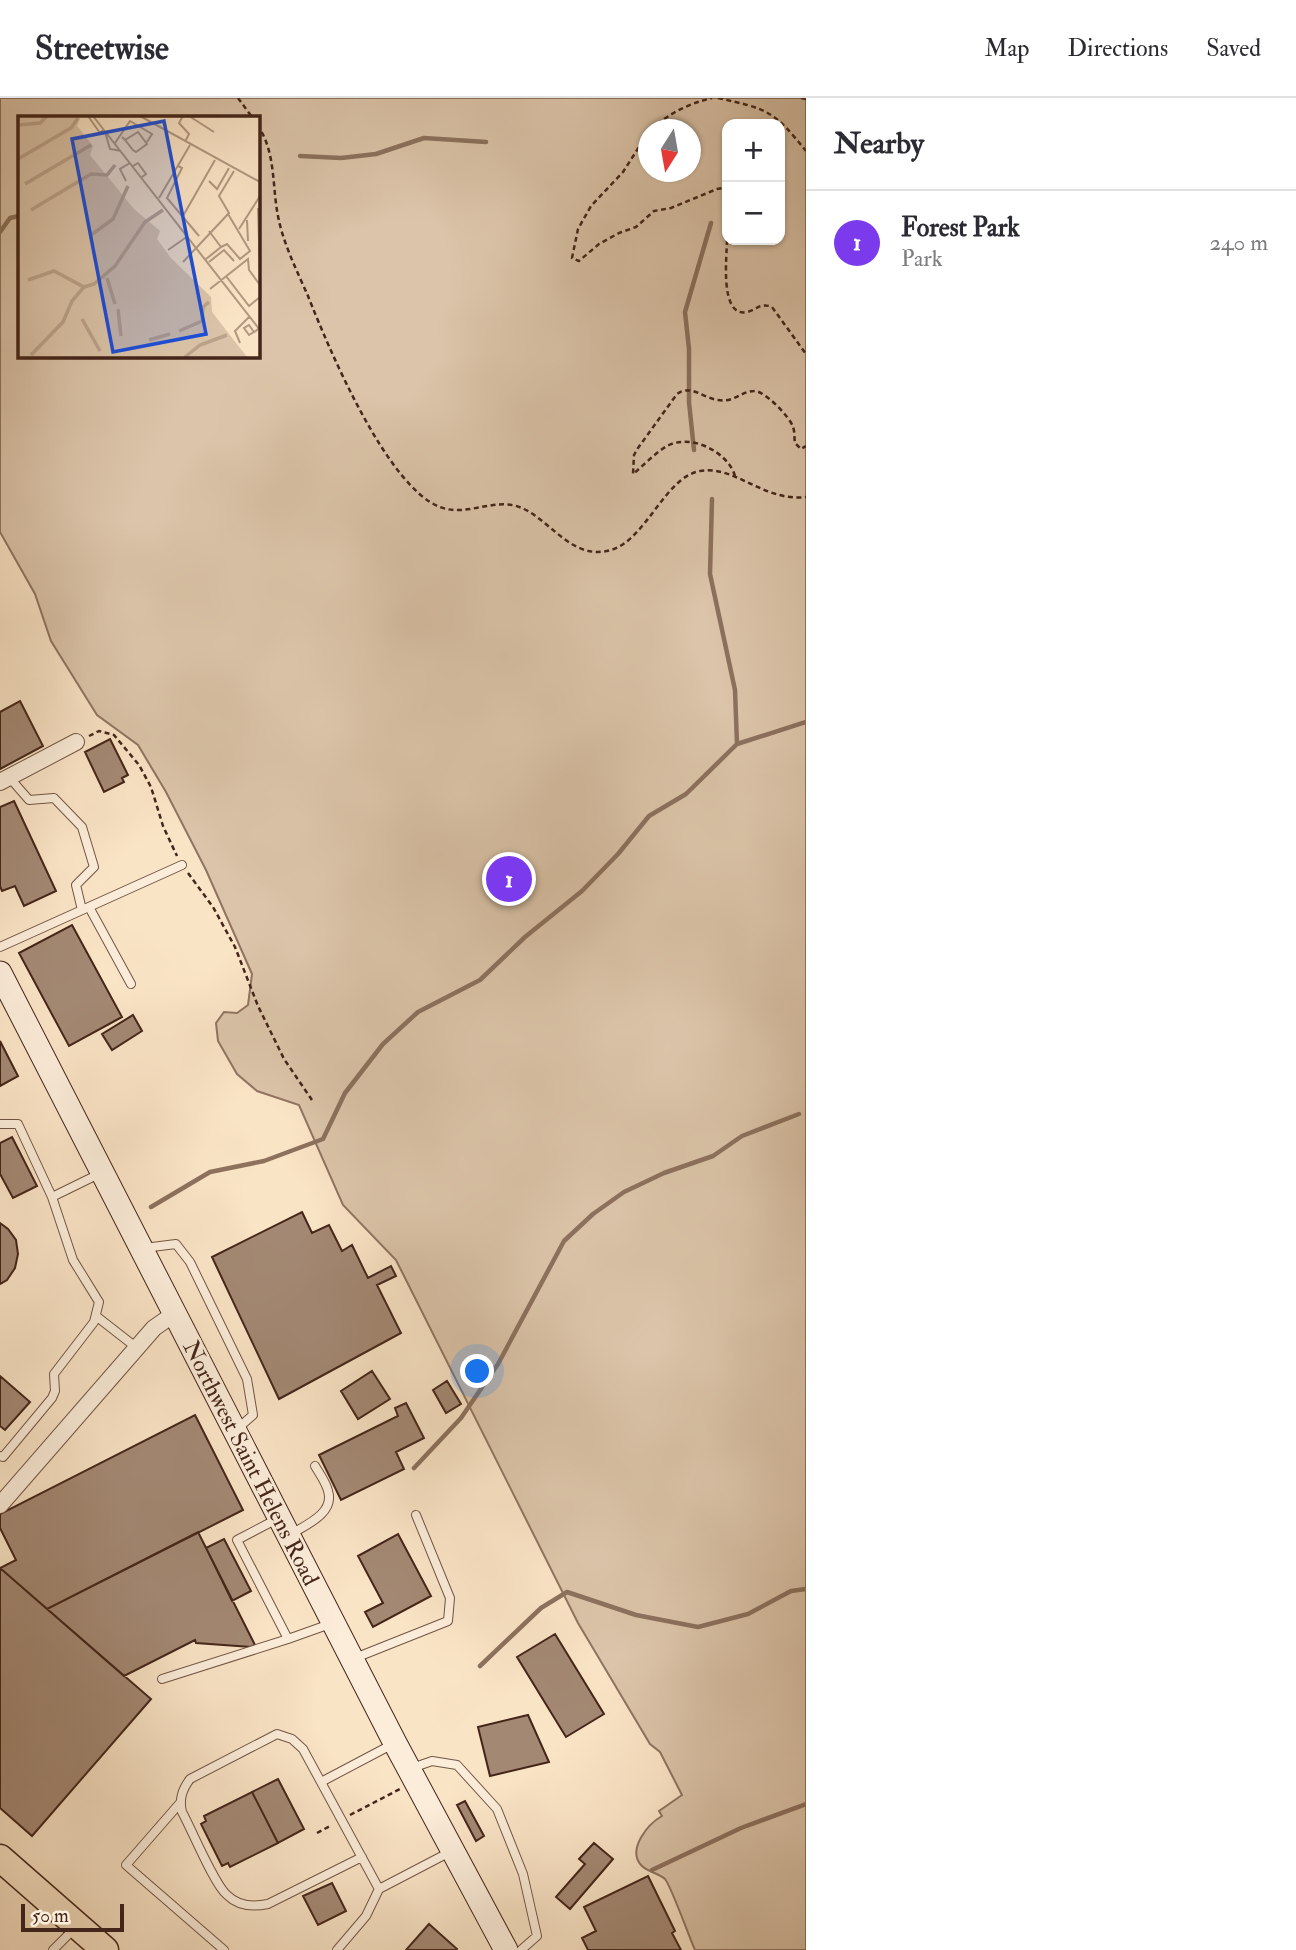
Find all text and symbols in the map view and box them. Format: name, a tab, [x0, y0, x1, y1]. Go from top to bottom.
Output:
text: Streetwise	[35, 28, 169, 69]
text: Map	[984, 33, 1029, 64]
text: Directions	[1067, 33, 1168, 64]
text: Saved	[1206, 33, 1261, 64]
inset map	[18, 116, 259, 357]
north arrow	[638, 119, 701, 182]
map controls	[722, 119, 785, 245]
button: +	[722, 119, 785, 182]
text: Nearby	[834, 125, 924, 162]
button: −	[722, 182, 785, 245]
text: Forest Park	[901, 212, 1020, 244]
text: 1	[853, 228, 861, 257]
text: 240 m	[1209, 228, 1268, 257]
text: Park	[901, 244, 943, 273]
pin: 1	[486, 853, 532, 905]
street label: Northwest Saint Helens Road	[176, 1335, 326, 1591]
your location	[460, 1354, 494, 1388]
scale bar	[21, 1901, 124, 1933]
text: 50 m	[32, 1904, 69, 1928]

